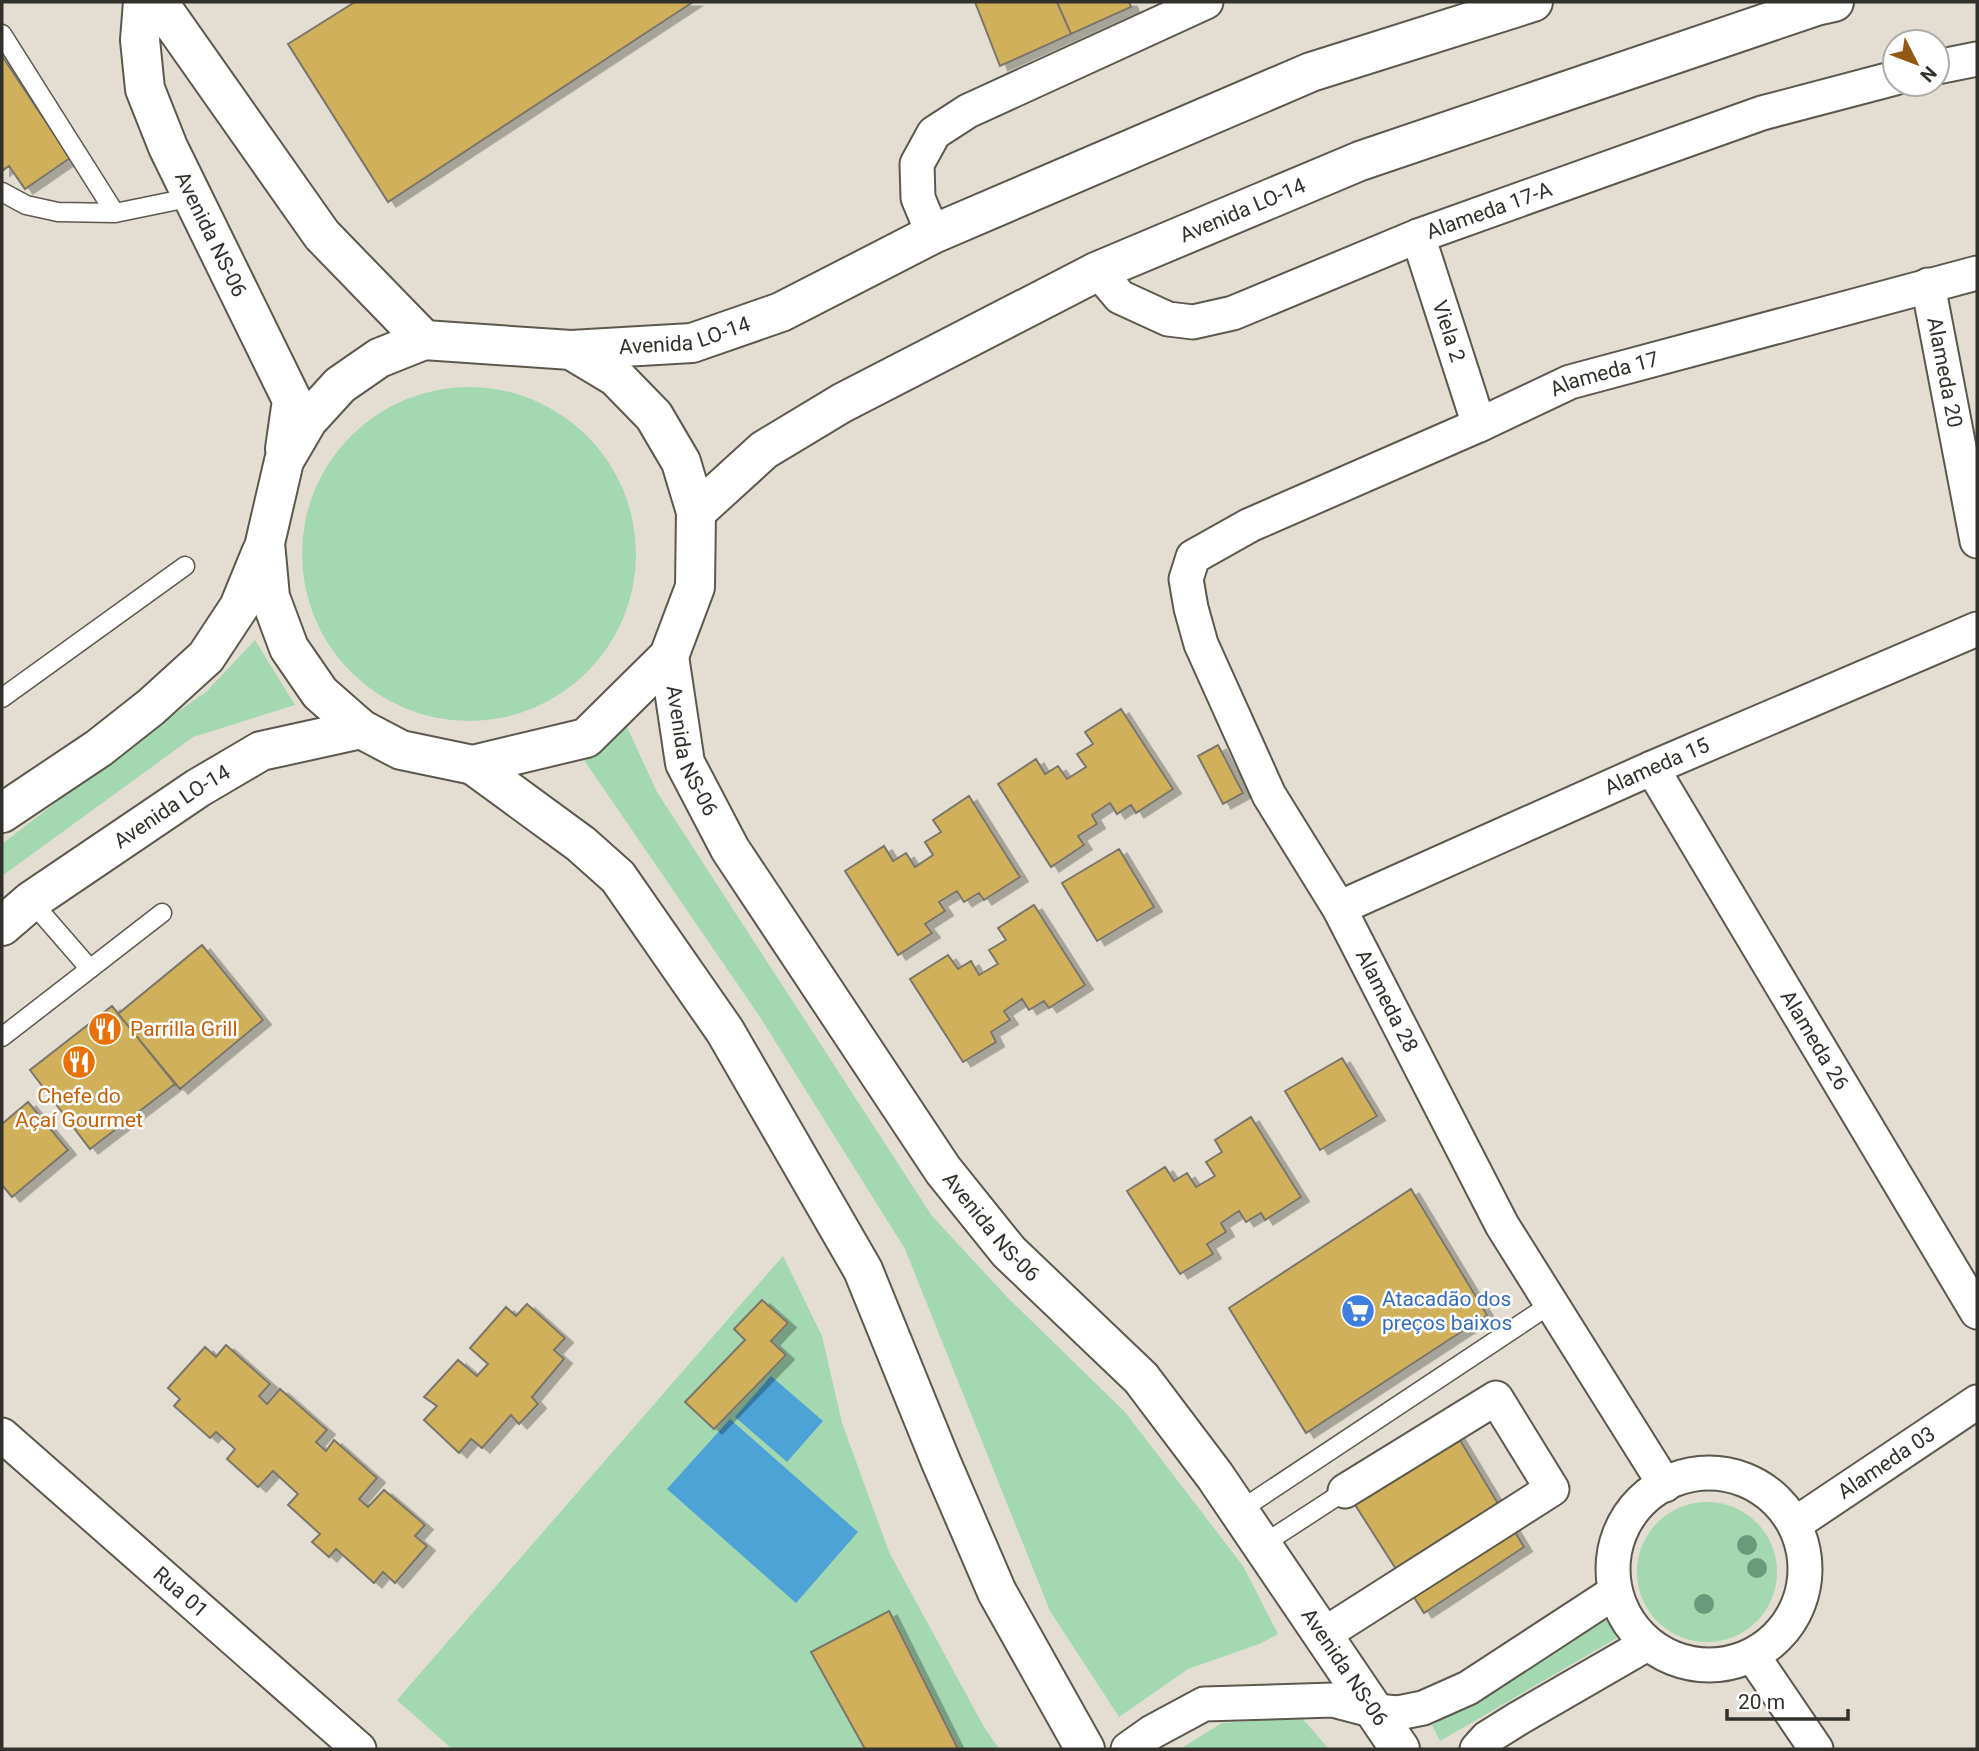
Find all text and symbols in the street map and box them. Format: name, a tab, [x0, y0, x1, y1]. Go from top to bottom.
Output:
north arrow	[1881, 28, 1951, 98]
text: N	[1915, 61, 1941, 87]
street label: Avenida NS-06	[170, 168, 252, 301]
street label: Avenida LO-14	[1176, 173, 1309, 247]
street label: Alameda 17-A	[1423, 177, 1555, 244]
street label: Viela 2	[1428, 297, 1470, 365]
street label: Avenida LO-14	[618, 312, 754, 359]
street label: Alameda 20	[1922, 315, 1967, 430]
street label: Alameda 17	[1546, 347, 1661, 402]
street label: Avenida NS-06	[662, 684, 723, 820]
street label: Alameda 15	[1601, 733, 1713, 800]
street label: Avenida LO-14	[109, 760, 235, 853]
street label: Alameda 28	[1351, 946, 1423, 1056]
street label: Alameda 26	[1776, 986, 1854, 1094]
restaurant icon: Parrilla Grill	[86, 1010, 124, 1048]
place label: Parrilla Grill	[130, 1017, 237, 1041]
restaurant icon: Chefe do Açaí Gourmet	[60, 1043, 98, 1081]
place label: Chefe do Açaí Gourmet	[15, 1084, 143, 1132]
street label: Avenida NS-06	[938, 1167, 1044, 1287]
place label: Atacadão dos preços baixos	[1382, 1287, 1512, 1335]
supermarket icon: Atacadão dos preços baixos	[1339, 1292, 1377, 1330]
street label: Alameda 03	[1833, 1422, 1940, 1504]
street label: Rua 01	[148, 1562, 213, 1623]
street label: Avenida NS-06	[1296, 1604, 1393, 1730]
scale bar	[1727, 1678, 1848, 1722]
text: 20 m	[1738, 1690, 1785, 1714]

